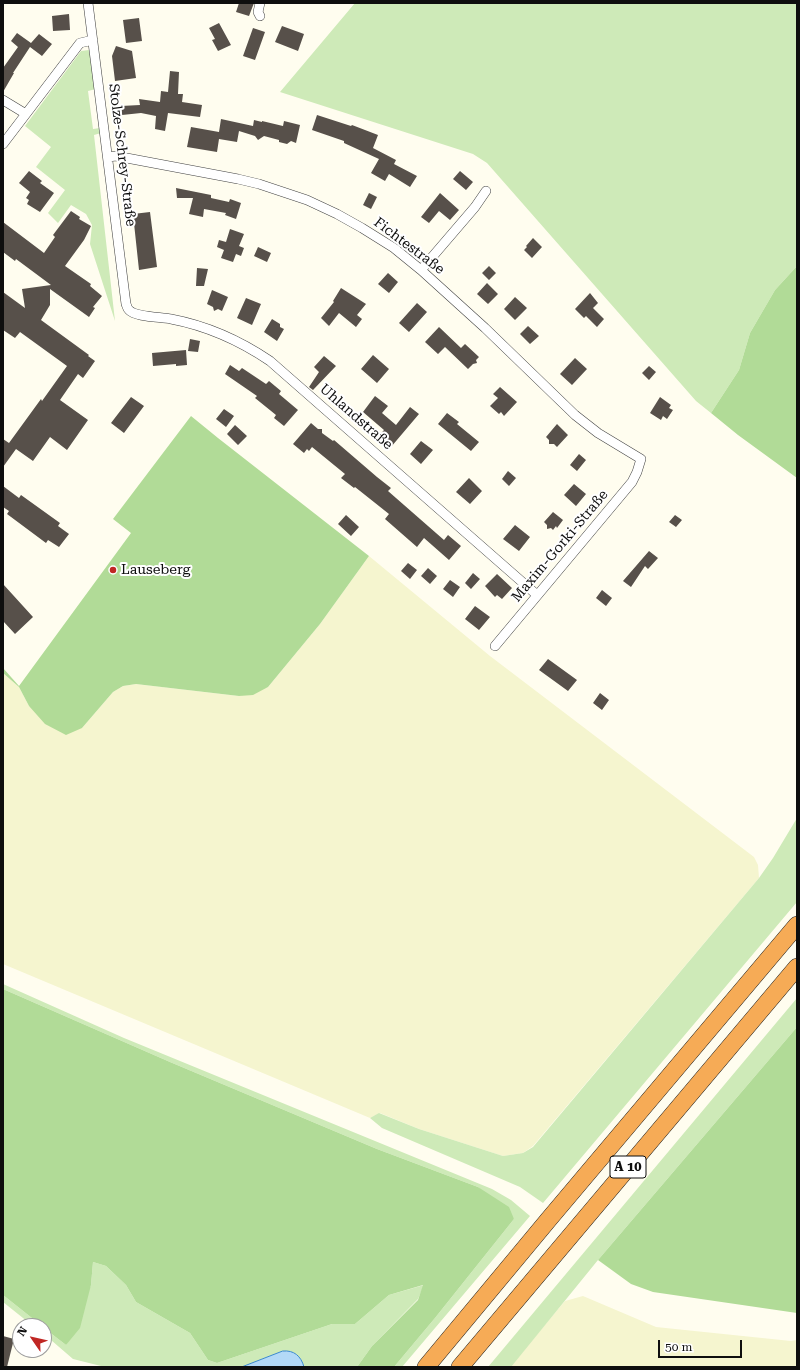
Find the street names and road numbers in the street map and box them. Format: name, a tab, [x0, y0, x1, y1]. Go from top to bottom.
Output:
street label: Stolze-Schrey-Straße	[105, 83, 139, 227]
street label: Fichtestraße	[370, 214, 448, 278]
street label: Uhlandstraße	[316, 381, 396, 453]
street label: Maxim-Gorki-Straße	[508, 487, 612, 605]
road number: A 10	[610, 1156, 646, 1178]

